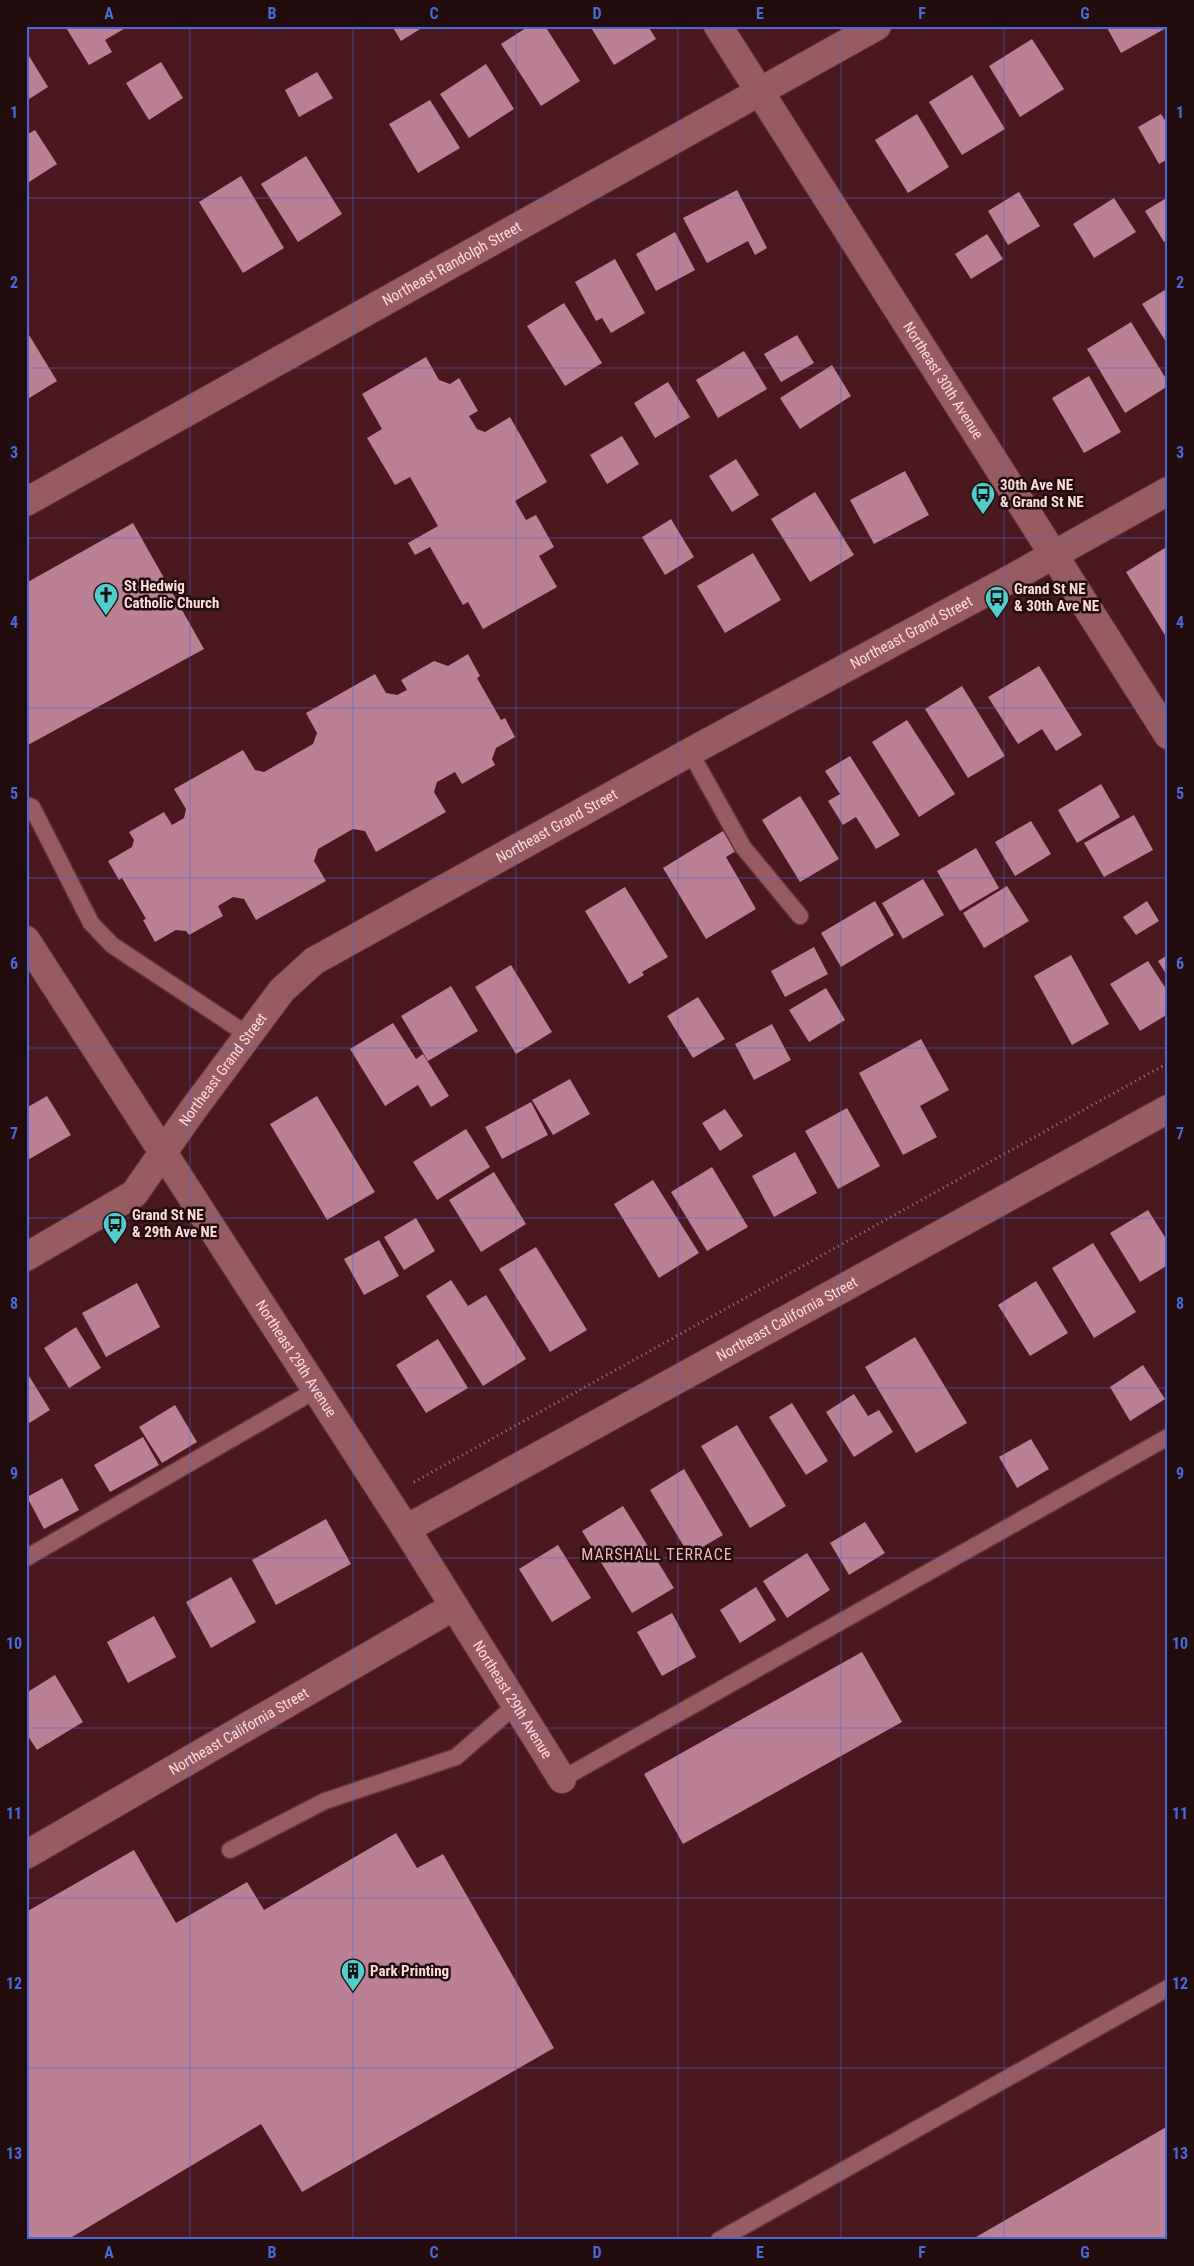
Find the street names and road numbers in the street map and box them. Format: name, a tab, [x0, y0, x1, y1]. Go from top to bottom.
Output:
street label: Northeast Randolph Street	[379, 218, 525, 310]
street label: Northeast 30th Avenue	[899, 319, 987, 443]
street label: Northeast Grand Street	[847, 592, 975, 673]
street label: Northeast Grand Street	[493, 785, 621, 867]
street label: Northeast Grand Street	[175, 1010, 271, 1130]
street label: Northeast California Street	[713, 1273, 861, 1365]
street label: Northeast 29th Avenue	[252, 1297, 340, 1420]
street label: Northeast 29th Avenue	[469, 1637, 556, 1762]
street label: Northeast California Street	[166, 1684, 312, 1779]

